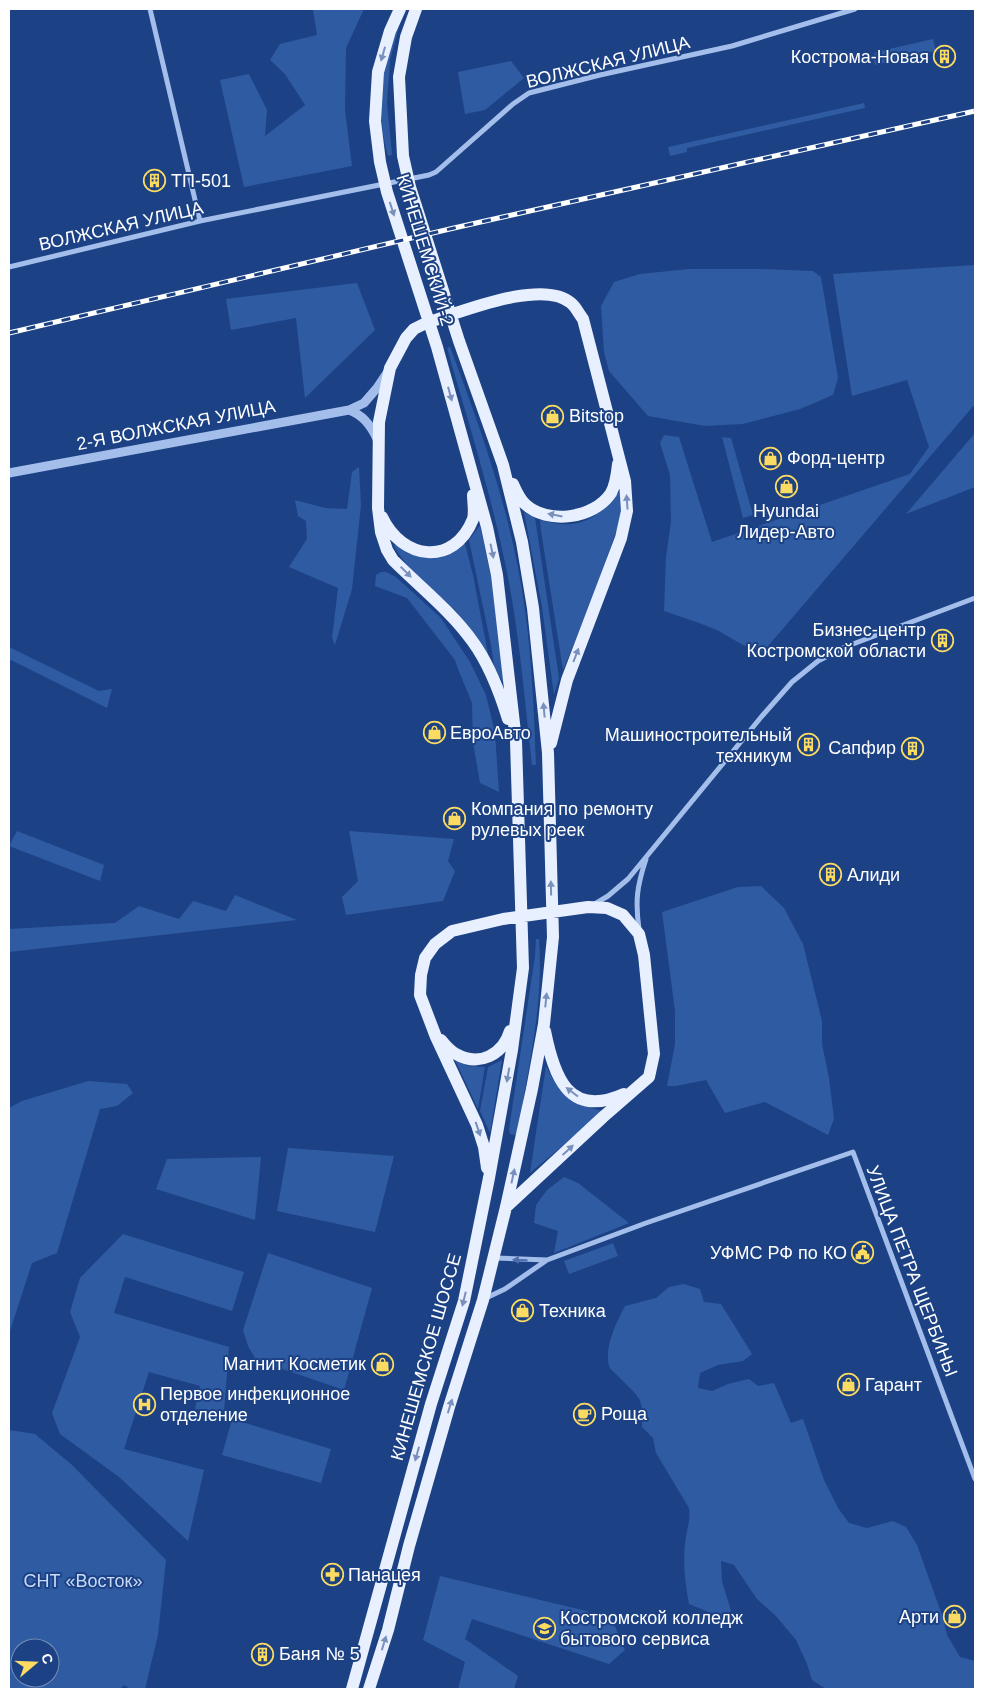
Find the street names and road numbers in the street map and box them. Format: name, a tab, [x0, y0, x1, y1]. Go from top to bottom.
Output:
street label: ВОЛЖСКАЯ УЛИЦА	[524, 32, 692, 92]
street label: КИНЕШЕМСКИЙ-2	[392, 172, 459, 328]
street label: ВОЛЖСКАЯ УЛИЦА	[37, 197, 205, 255]
street label: 2-Я ВОЛЖСКАЯ УЛИЦА	[75, 396, 277, 454]
street label: УЛИЦА ПЕТРА ЩЕРБИНЫ	[862, 1163, 962, 1379]
street label: КИНЕШЕМСКОЕ ШОССЕ	[387, 1251, 465, 1463]

